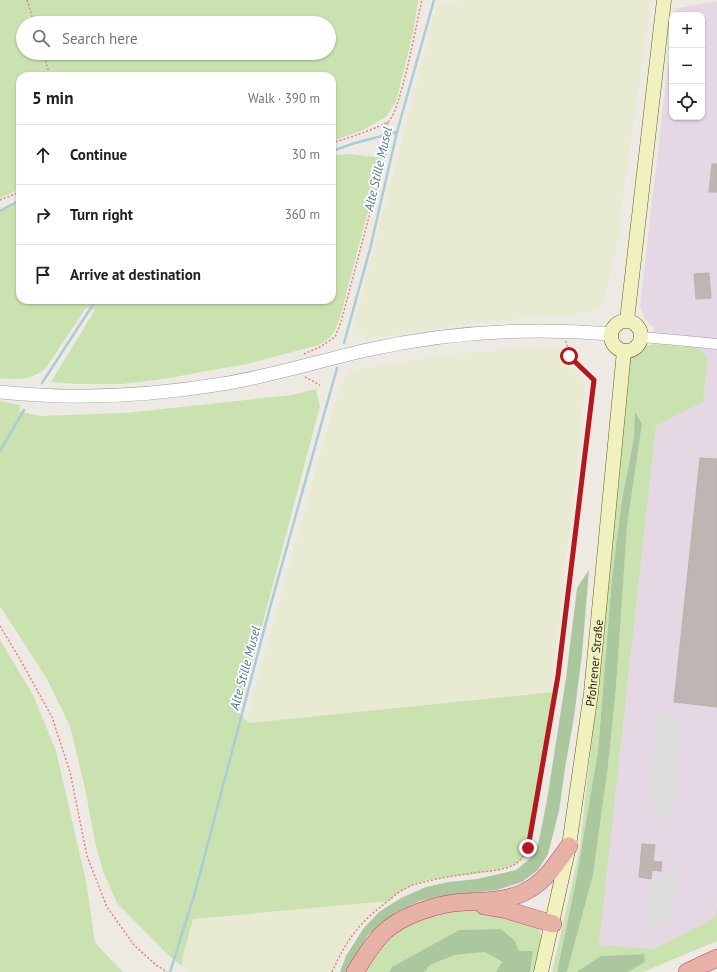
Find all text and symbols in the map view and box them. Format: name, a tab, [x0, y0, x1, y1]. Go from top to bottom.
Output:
map controls	[669, 12, 705, 120]
button: +	[669, 12, 705, 48]
search box	[16, 16, 336, 60]
icon: search	[30, 27, 52, 49]
text: Search here	[62, 29, 138, 48]
button: −	[669, 48, 705, 84]
button: locate	[669, 84, 705, 120]
text: 5 min	[32, 87, 73, 109]
text: Walk · 390 m	[248, 90, 320, 107]
water label: Alte Stille Musel	[360, 125, 396, 214]
icon: ahead	[32, 144, 54, 166]
text: Continue	[70, 145, 127, 164]
text: 30 m	[292, 146, 320, 163]
icon: right	[32, 204, 54, 226]
text: Turn right	[70, 205, 133, 224]
text: 360 m	[285, 206, 320, 223]
icon: arrive	[32, 264, 54, 286]
text: Arrive at destination	[70, 265, 201, 284]
route start	[560, 347, 578, 365]
street label: Pfohrener Straße	[582, 619, 606, 707]
water label: Alte Stille Musel	[225, 624, 264, 713]
route end	[519, 839, 537, 857]

